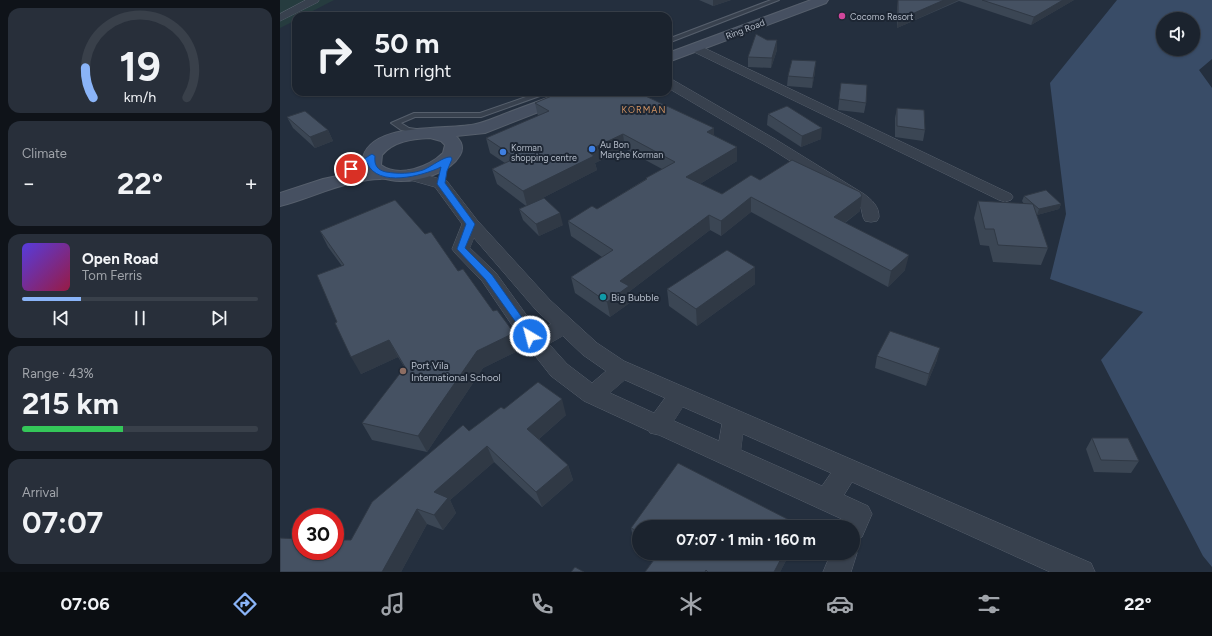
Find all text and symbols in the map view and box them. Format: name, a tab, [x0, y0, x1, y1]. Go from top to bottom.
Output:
marker: Cocomo Resort	[837, 11, 847, 21]
place label: Cocomo Resort	[850, 11, 914, 22]
map controls	[1156, 12, 1200, 56]
button: sound	[1156, 12, 1200, 56]
street label: Ring Road	[724, 17, 766, 41]
text: 50 m	[374, 26, 440, 60]
icon: right	[308, 28, 360, 80]
text: 19	[119, 41, 161, 91]
text: Turn right	[374, 60, 451, 82]
text: km/h	[124, 88, 156, 106]
district label: KORMAN	[622, 104, 666, 115]
place label: Au Bon Marçhe Korman	[600, 139, 663, 160]
place label: Korman shopping centre	[511, 142, 577, 163]
marker: Au Bon Marçhe Korman	[587, 144, 597, 154]
text: Climate	[22, 146, 67, 161]
marker: Korman shopping centre	[498, 147, 508, 157]
pin	[334, 152, 368, 186]
icon: arrive	[340, 158, 362, 180]
text: 22°	[117, 165, 163, 202]
text: −	[22, 170, 36, 197]
text: +	[244, 170, 258, 197]
text: Open Road	[82, 250, 159, 268]
text: Tom Ferris	[82, 268, 142, 283]
place label: Big Bubble	[611, 291, 659, 304]
marker: Big Bubble	[598, 292, 608, 302]
icon: previous	[50, 307, 72, 329]
icon: pause	[129, 307, 151, 329]
icon: next	[208, 307, 230, 329]
position arrow	[509, 315, 551, 357]
place label: Port Vila International School	[411, 359, 501, 384]
text: Range · 43%	[22, 366, 94, 381]
marker: Port Vila International School	[398, 366, 408, 376]
text: 215 km	[22, 385, 119, 422]
text: Arrival	[22, 485, 59, 500]
text: 07:07	[22, 504, 103, 541]
speed limit sign: 30	[292, 508, 344, 560]
text: 07:07 · 1 min · 160 m	[676, 531, 816, 549]
icon: directions	[231, 590, 259, 618]
icon: music	[379, 590, 407, 618]
icon: phone	[528, 590, 556, 618]
icon: climate	[677, 590, 705, 618]
icon: car	[826, 590, 854, 618]
icon: filters	[975, 590, 1003, 618]
text: 07:06	[60, 593, 110, 615]
text: 22°	[1124, 593, 1152, 615]

